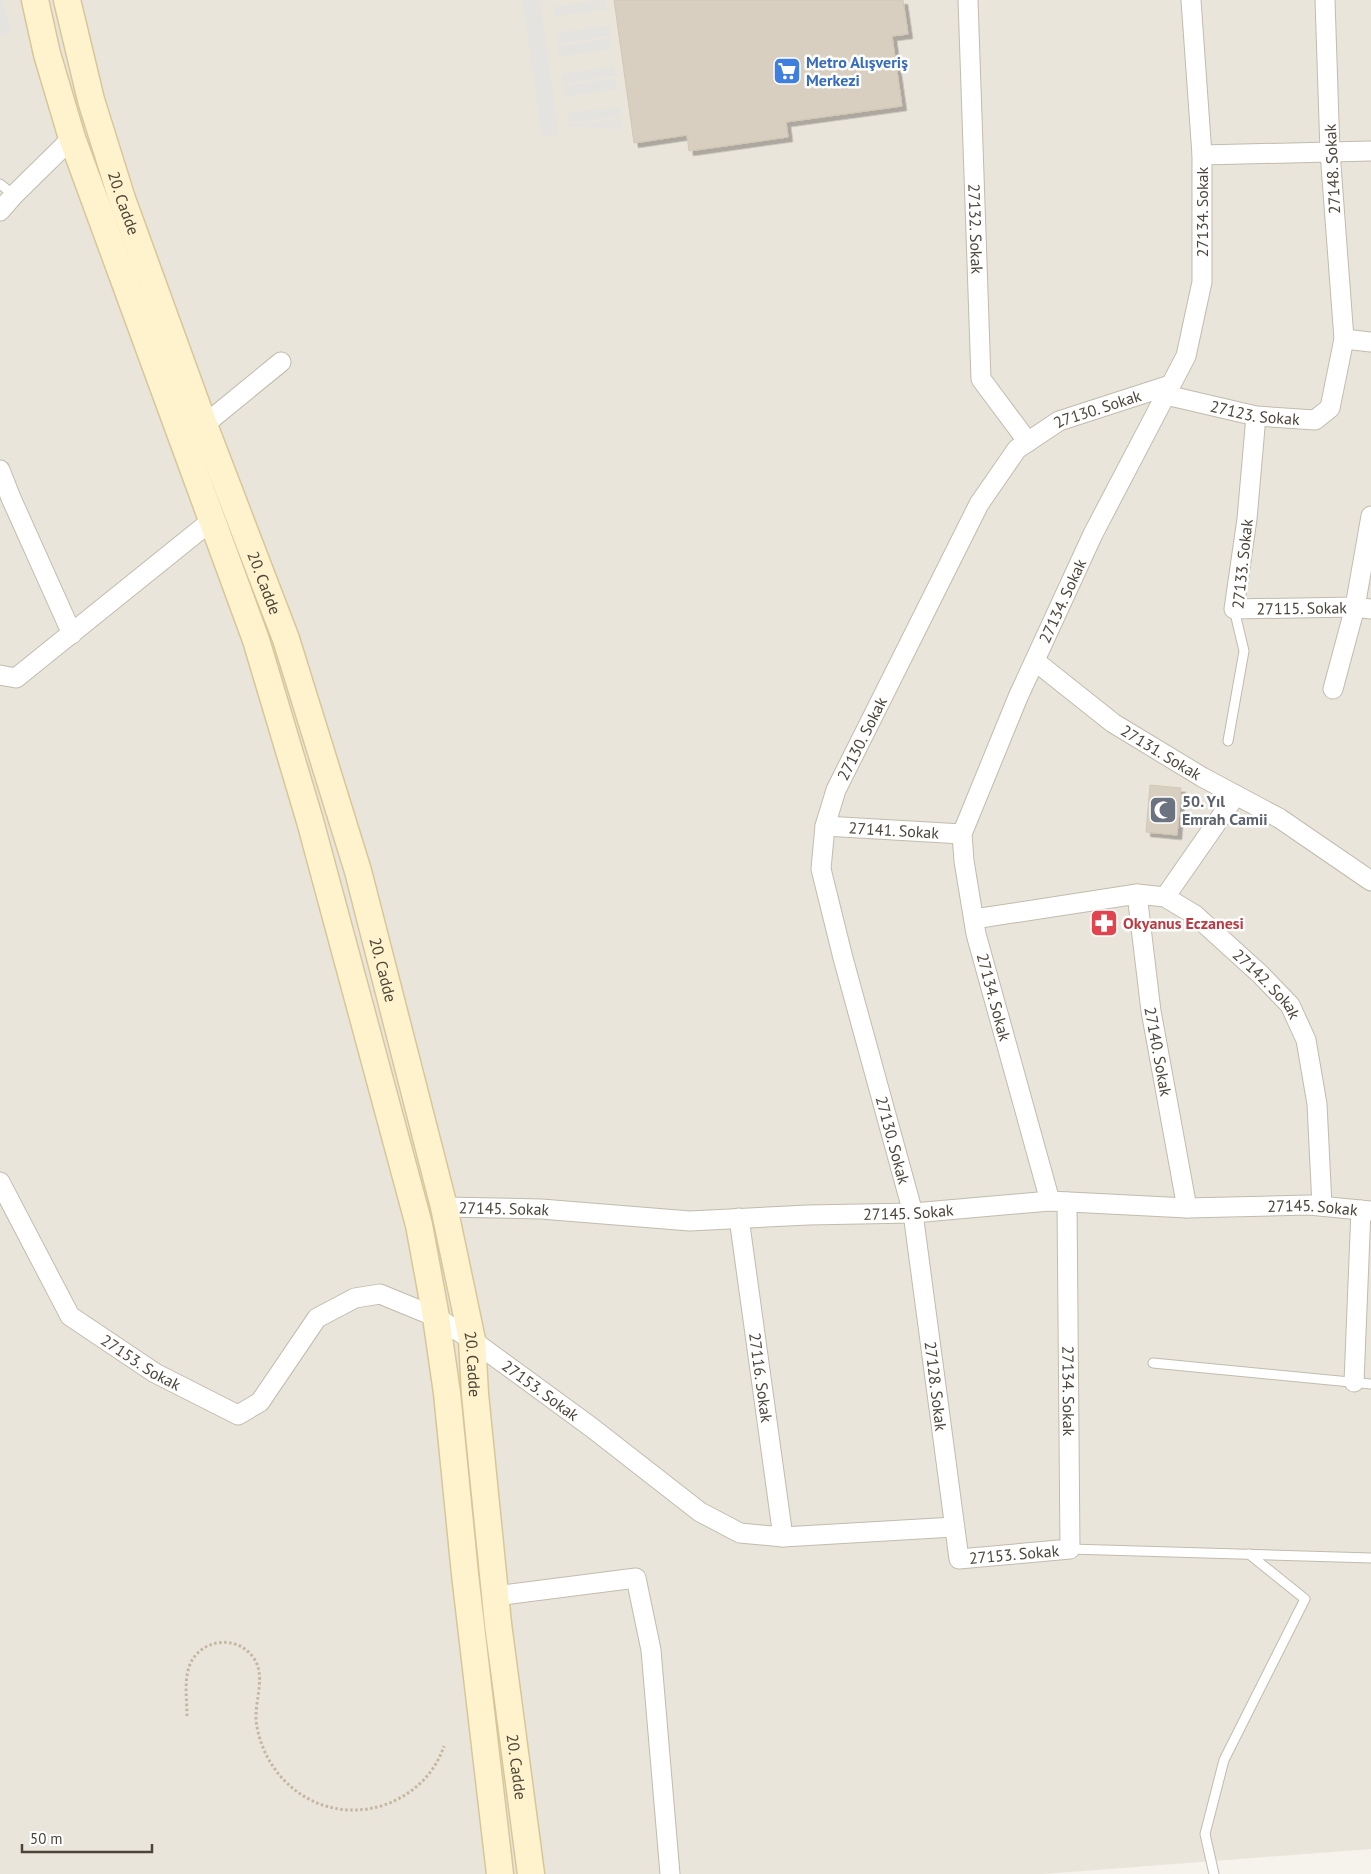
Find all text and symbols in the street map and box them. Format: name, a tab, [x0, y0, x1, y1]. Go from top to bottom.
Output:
place label: Metro Alışveriş Merkezi	[806, 52, 908, 90]
supermarket icon: Metro Alışveriş Merkezi	[772, 56, 802, 86]
street label: 27148. Sokak	[1320, 123, 1344, 215]
street label: 27134. Sokak	[1192, 166, 1212, 257]
street label: 20. Cadde	[104, 169, 144, 238]
street label: 27132. Sokak	[964, 183, 987, 275]
street label: 27130. Sokak	[1049, 385, 1144, 432]
street label: 27123. Sokak	[1208, 396, 1301, 429]
street label: 27133. Sokak	[1227, 518, 1257, 610]
street label: 20. Cadde	[243, 548, 286, 617]
street label: 27134. Sokak	[1034, 555, 1090, 646]
street label: 27115. Sokak	[1256, 597, 1347, 619]
street label: 27130. Sokak	[833, 693, 891, 783]
street label: 27131. Sokak	[1117, 720, 1205, 784]
place label: 50. Yıl Emrah Camii	[1182, 791, 1268, 829]
mosque icon: 50. Yıl Emrah Camii	[1148, 795, 1178, 825]
street label: 27141. Sokak	[848, 817, 940, 843]
pharmacy icon: Okyanus Eczanesi	[1089, 908, 1119, 938]
place label: Okyanus Eczanesi	[1123, 913, 1244, 933]
street label: 20. Cadde	[365, 935, 401, 1004]
street label: 27142. Sokak	[1229, 944, 1305, 1022]
street label: 27134. Sokak	[973, 951, 1015, 1044]
street label: 27140. Sokak	[1140, 1005, 1176, 1098]
street label: 27130. Sokak	[872, 1094, 914, 1187]
street label: 27145. Sokak	[1267, 1195, 1359, 1220]
street label: 27145. Sokak	[459, 1197, 550, 1220]
street label: 27145. Sokak	[863, 1199, 955, 1224]
street label: 20. Cadde	[460, 1329, 485, 1398]
street label: 27153. Sokak	[97, 1330, 185, 1395]
street label: 27116. Sokak	[745, 1331, 777, 1424]
street label: 27128. Sokak	[921, 1340, 951, 1432]
street label: 27134. Sokak	[1058, 1346, 1079, 1437]
street label: 27153. Sokak	[498, 1355, 583, 1425]
street label: 27153. Sokak	[968, 1540, 1060, 1568]
street label: 20. Cadde	[503, 1733, 531, 1801]
scale bar	[22, 1822, 152, 1854]
text: 50 m	[30, 1829, 63, 1848]

